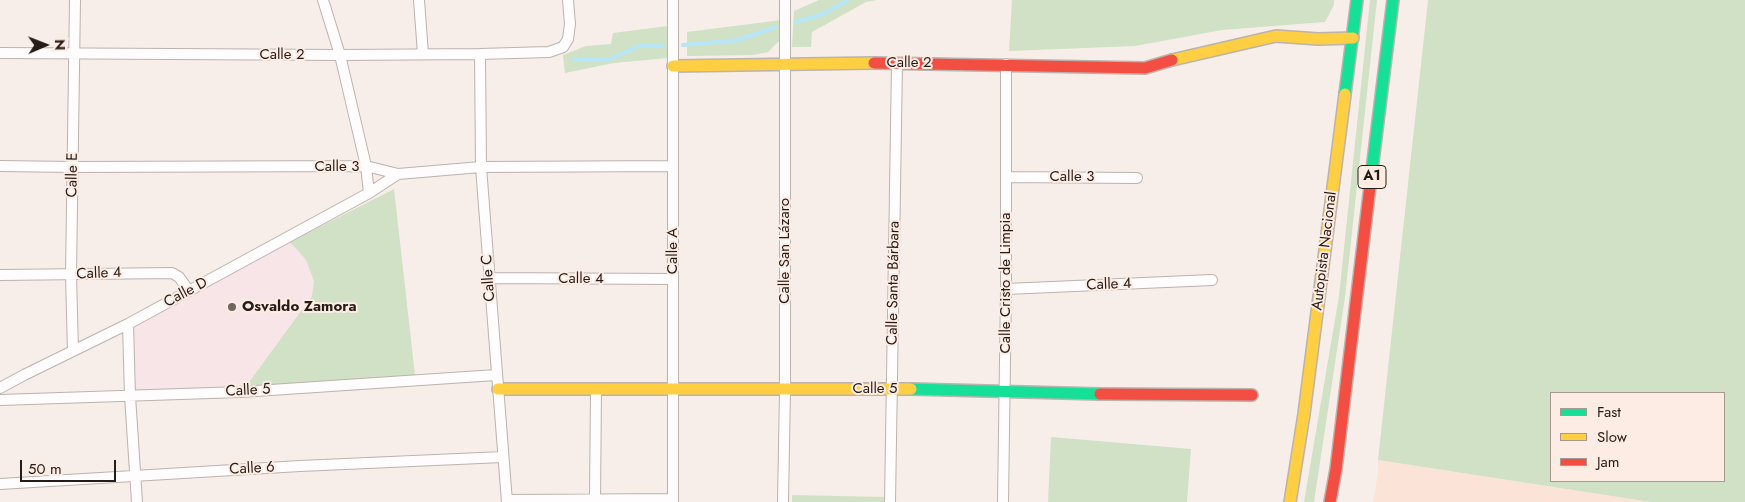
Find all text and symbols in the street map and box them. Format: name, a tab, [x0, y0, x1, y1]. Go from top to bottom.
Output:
north arrow	[20, 20, 70, 70]
text: N	[50, 39, 70, 50]
street label: Calle 2	[259, 46, 305, 64]
street label: Calle 2	[886, 54, 932, 72]
street label: Calle E	[64, 152, 82, 198]
street label: Calle 3	[315, 158, 359, 176]
road number: A1	[1358, 166, 1386, 188]
street label: Calle 3	[1050, 168, 1094, 186]
street label: Autopista Nacional	[1309, 190, 1341, 312]
street label: Calle San Lázaro	[776, 198, 794, 304]
street label: Calle Cristo de Limpia	[997, 212, 1015, 354]
street label: Calle Santa Bárbara	[884, 221, 904, 345]
street label: Calle A	[664, 228, 682, 274]
street label: Calle C	[478, 254, 500, 302]
street label: Calle 4	[76, 264, 122, 284]
street label: Calle 4	[558, 270, 604, 288]
street label: Calle D	[161, 274, 211, 312]
street label: Calle 4	[1086, 275, 1132, 295]
place label: Osvaldo Zamora	[242, 298, 357, 316]
marker: Osvaldo Zamora	[226, 301, 238, 313]
street label: Calle 5	[852, 380, 898, 398]
street label: Calle 5	[225, 381, 271, 401]
legend	[1550, 392, 1725, 482]
text: Fast	[1597, 401, 1621, 423]
text: Slow	[1597, 426, 1627, 448]
scale bar	[22, 450, 119, 482]
text: Jam	[1597, 451, 1620, 473]
text: 50 m	[28, 458, 62, 480]
street label: Calle 6	[229, 459, 275, 479]

